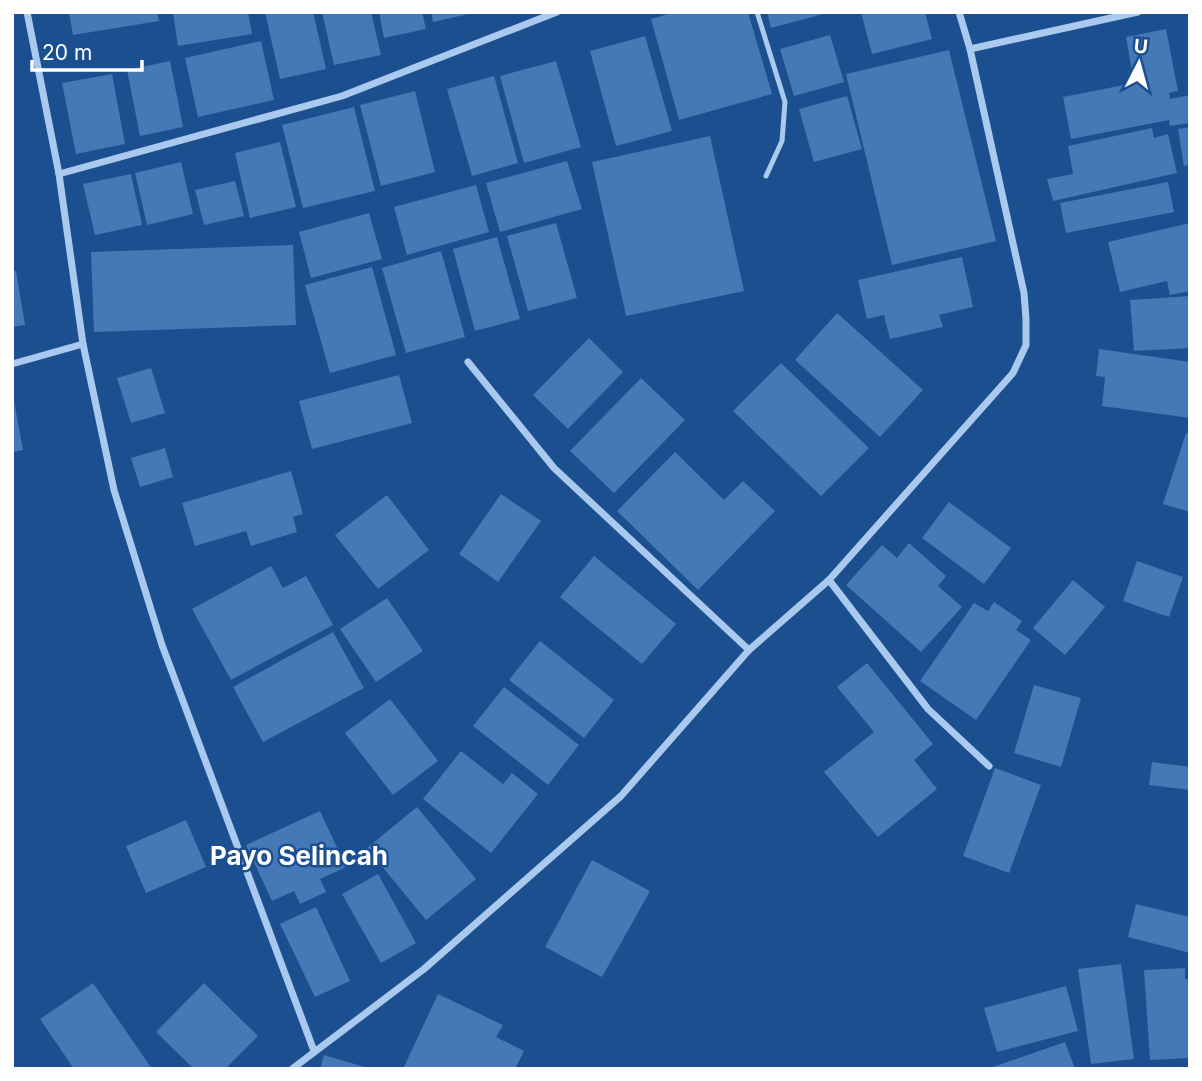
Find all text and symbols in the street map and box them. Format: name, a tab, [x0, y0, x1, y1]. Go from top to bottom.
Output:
scale bar	[32, 28, 142, 72]
north arrow	[1104, 28, 1174, 98]
text: U	[1133, 34, 1149, 59]
text: 20 m	[42, 40, 92, 65]
district label: Payo Selincah	[210, 840, 388, 871]

